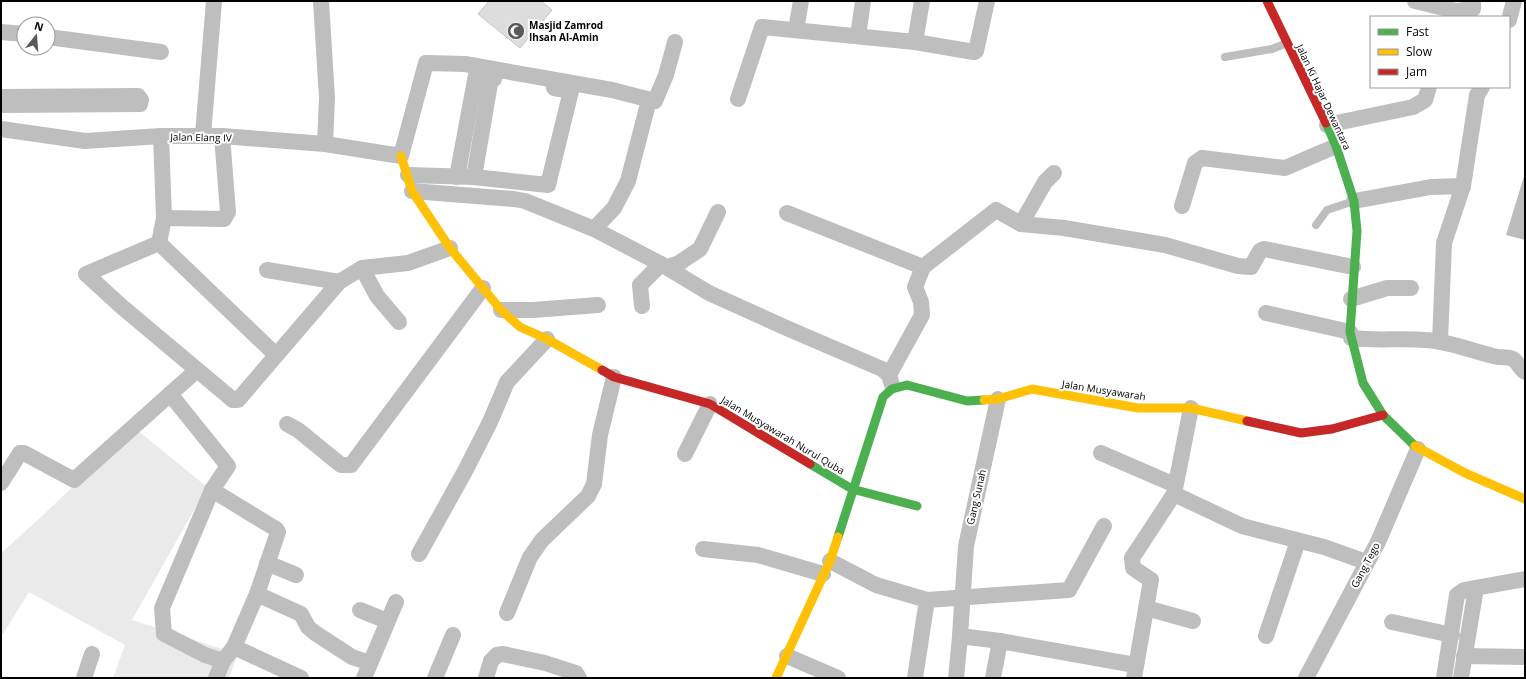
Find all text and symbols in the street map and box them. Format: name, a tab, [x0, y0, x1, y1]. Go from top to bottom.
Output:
north arrow	[16, 16, 56, 56]
legend	[1370, 16, 1510, 88]
text: N	[33, 17, 46, 34]
place label: Masjid Zamrod Ihsan Al-Amin	[529, 18, 603, 44]
mosque icon: Masjid Zamrod Ihsan Al-Amin	[506, 21, 526, 41]
text: Fast	[1406, 23, 1429, 40]
street label: Jalan Ki Hajar Dewantara	[1293, 41, 1355, 152]
text: Slow	[1406, 43, 1433, 60]
text: Jam	[1405, 63, 1427, 80]
street label: Jalan Elang IV	[169, 129, 232, 145]
street label: Jalan Musyawarah	[1060, 376, 1147, 404]
street label: Jalan Musyawarah Nurul Quba	[718, 392, 847, 478]
street label: Gang Sunah	[963, 468, 989, 526]
street label: Gang Tego	[1347, 540, 1383, 590]

